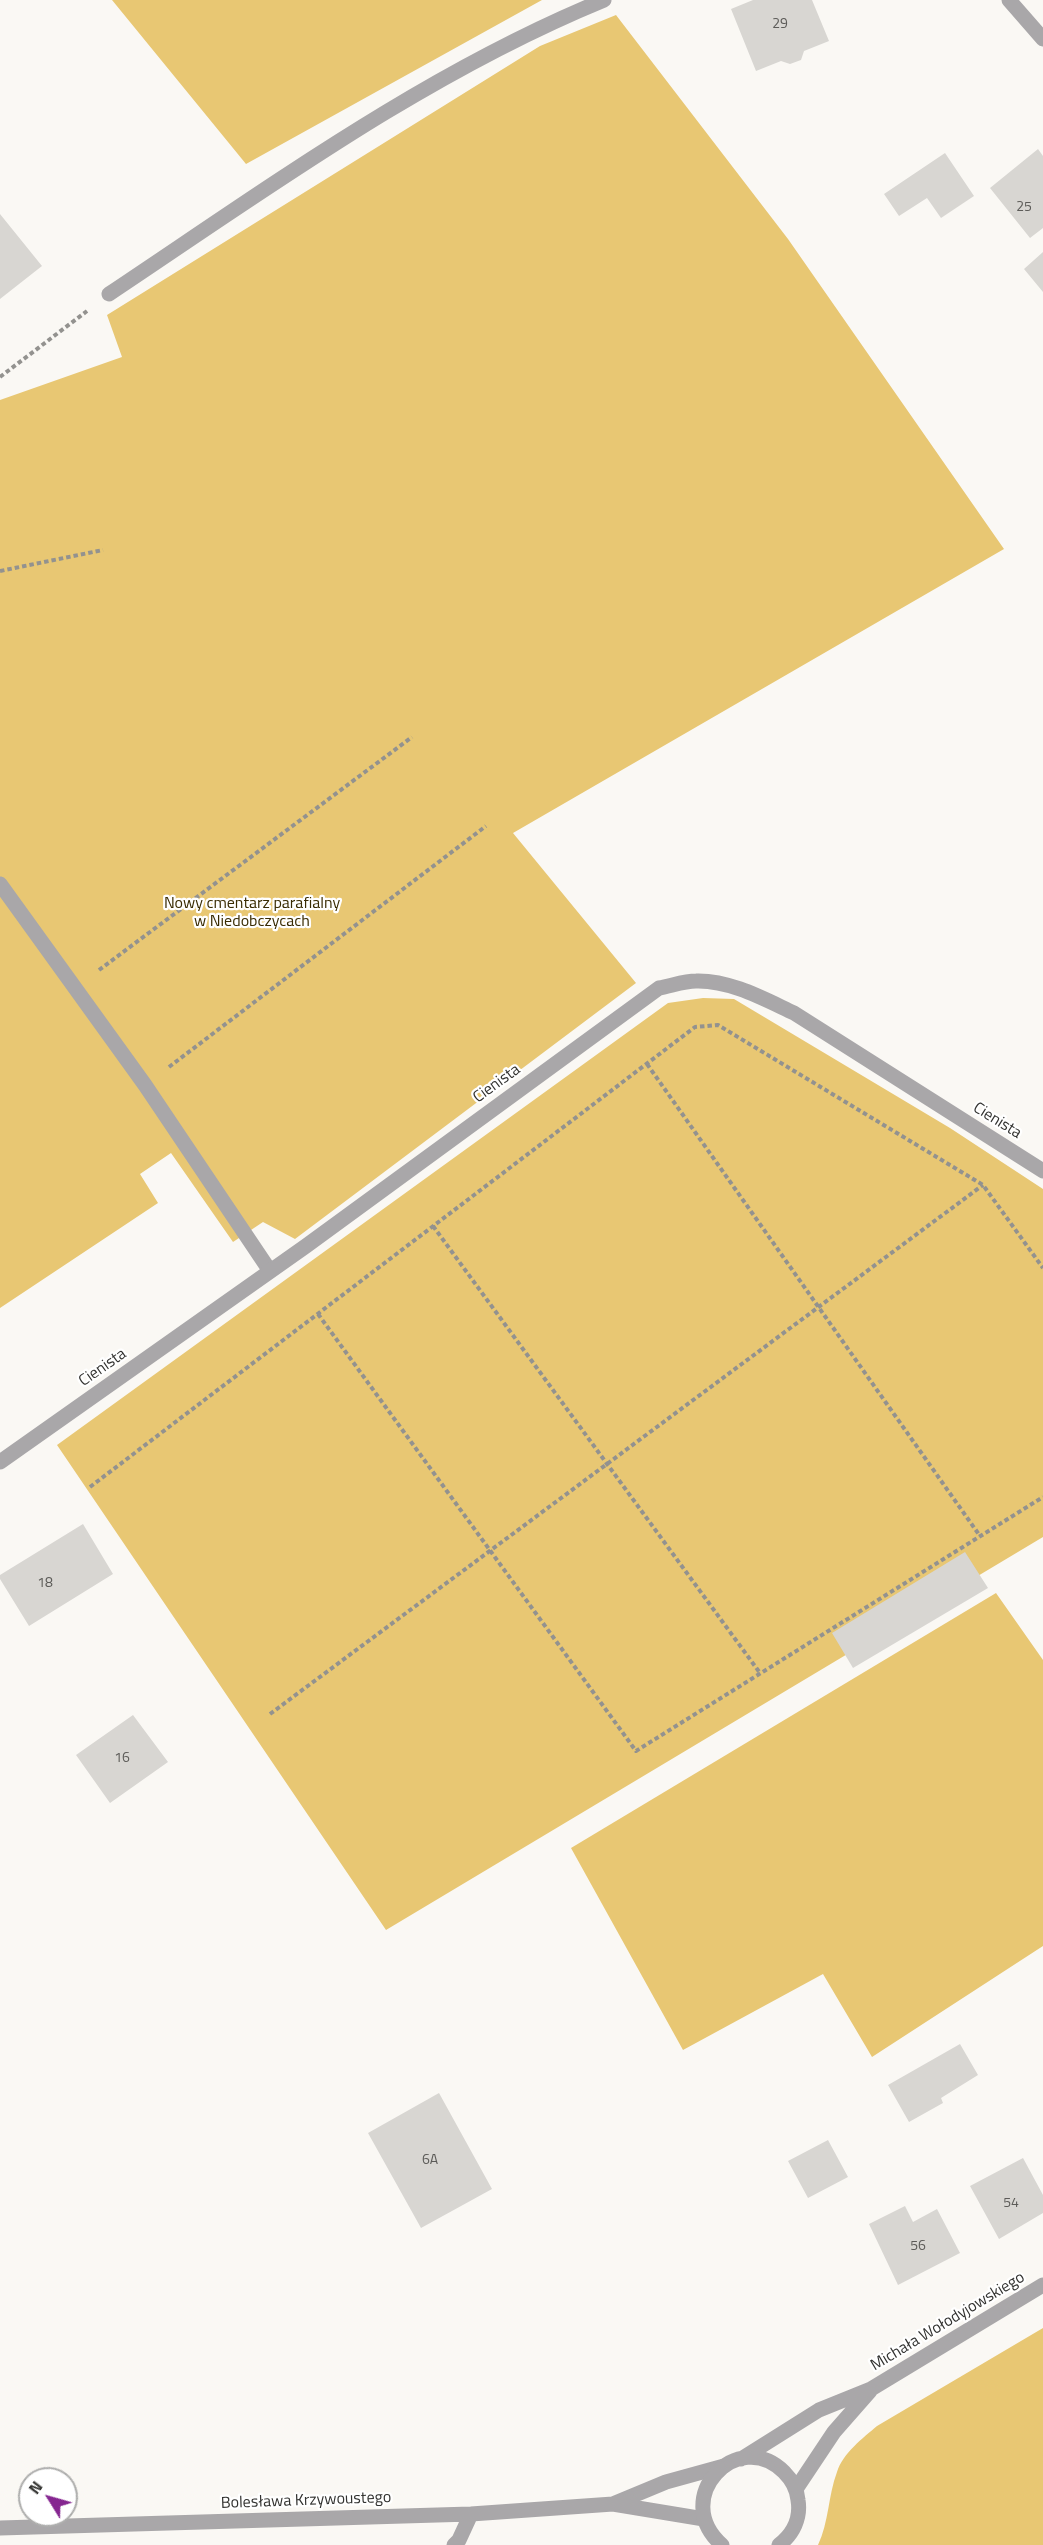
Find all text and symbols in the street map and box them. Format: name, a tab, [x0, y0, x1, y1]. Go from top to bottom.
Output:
house number: 29	[772, 17, 788, 33]
house number: 25	[1016, 200, 1032, 216]
park label: Nowy cmentarz parafialny w Niedobczycach	[164, 894, 340, 932]
street label: Cienista	[470, 1061, 524, 1107]
street label: Cienista	[969, 1099, 1025, 1143]
street label: Cienista	[76, 1345, 130, 1391]
house number: 18	[37, 1576, 53, 1592]
house number: 16	[114, 1751, 130, 1767]
house number: 6A	[422, 2153, 438, 2169]
house number: 54	[1003, 2196, 1019, 2212]
house number: 56	[910, 2239, 926, 2255]
street label: Michała Wołodyjowskiego	[868, 2268, 1028, 2376]
north arrow	[18, 2467, 78, 2527]
text: N	[22, 2476, 48, 2499]
street label: Bolesława Krzywoustego	[220, 2488, 392, 2514]

